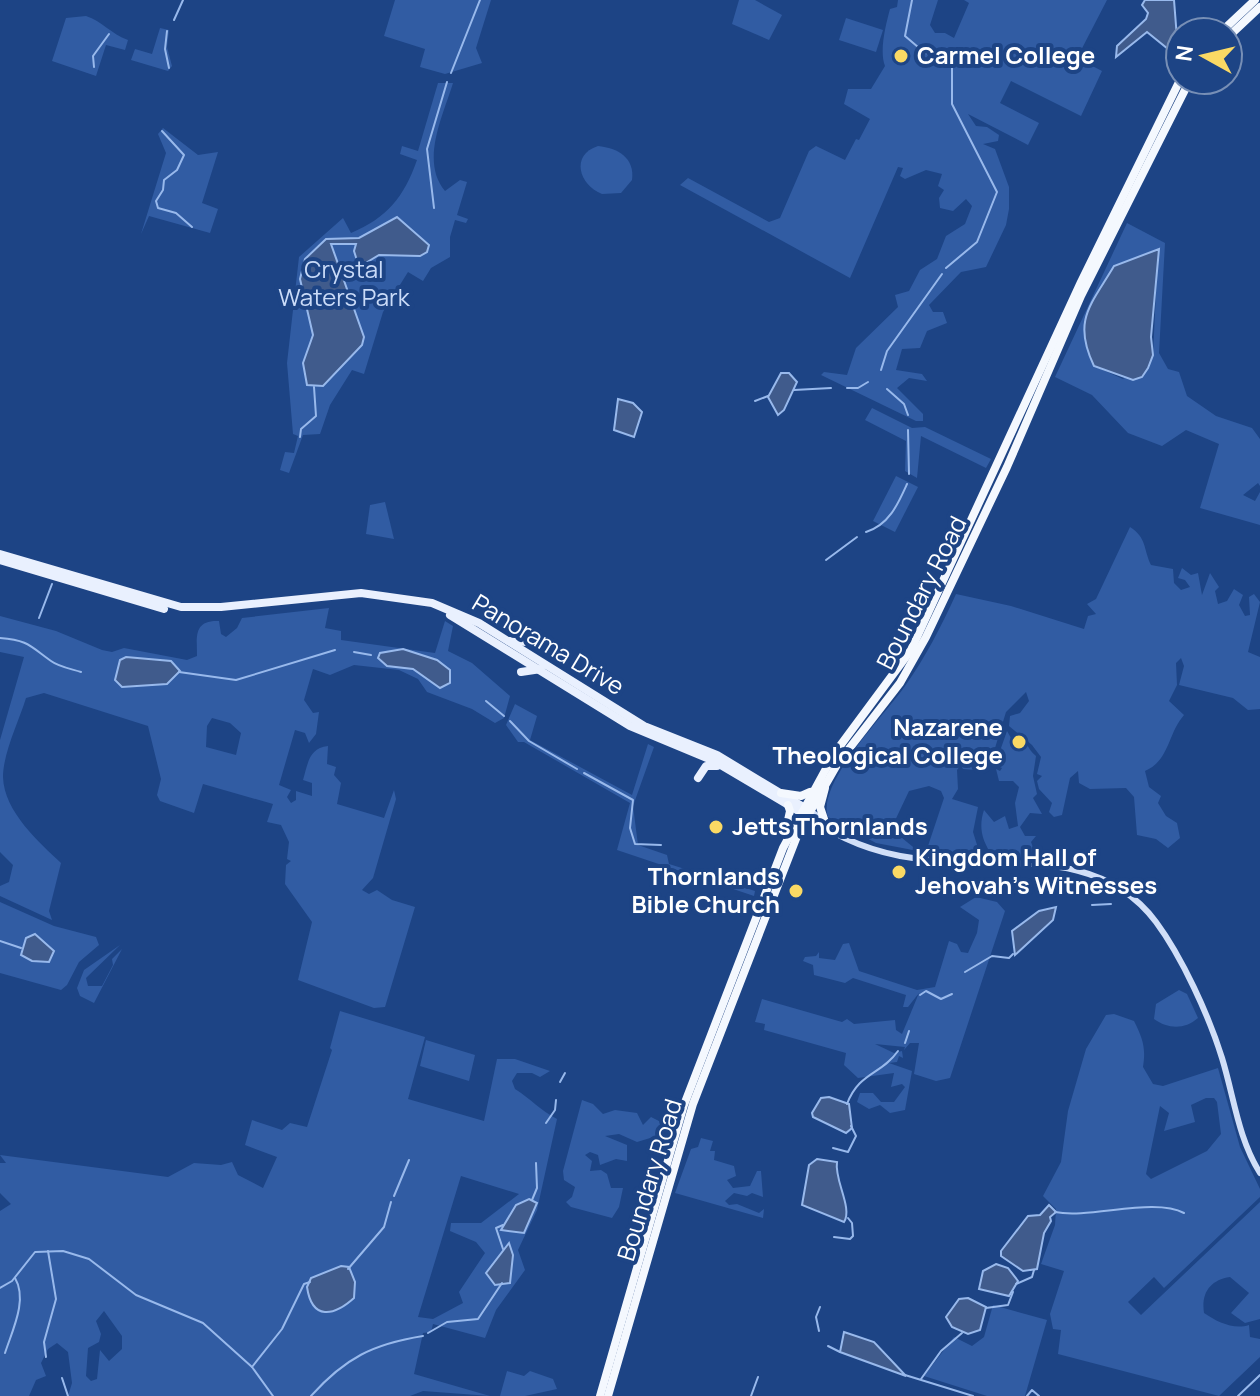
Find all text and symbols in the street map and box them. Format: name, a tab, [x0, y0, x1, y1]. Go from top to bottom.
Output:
north arrow	[1164, 16, 1244, 96]
place label: Carmel College	[917, 38, 1095, 71]
text: N	[1168, 43, 1200, 63]
marker: Carmel College	[892, 47, 910, 65]
park label: Crystal Waters Park	[278, 252, 411, 313]
street label: Boundary Road	[868, 510, 973, 675]
street label: Panorama Drive	[467, 585, 631, 702]
place label: Nazarene Theological College	[772, 710, 1003, 771]
marker: Nazarene Theological College	[1010, 733, 1028, 751]
place label: Jetts Thornlands	[732, 809, 928, 842]
marker: Jetts Thornlands	[707, 818, 725, 836]
place label: Kingdom Hall of Jehovah's Witnesses	[915, 840, 1157, 901]
place label: Thornlands Bible Church	[631, 859, 780, 920]
marker: Kingdom Hall of Jehovah's Witnesses	[890, 863, 908, 881]
marker: Thornlands Bible Church	[787, 882, 805, 900]
street label: Boundary Road	[608, 1095, 689, 1265]

